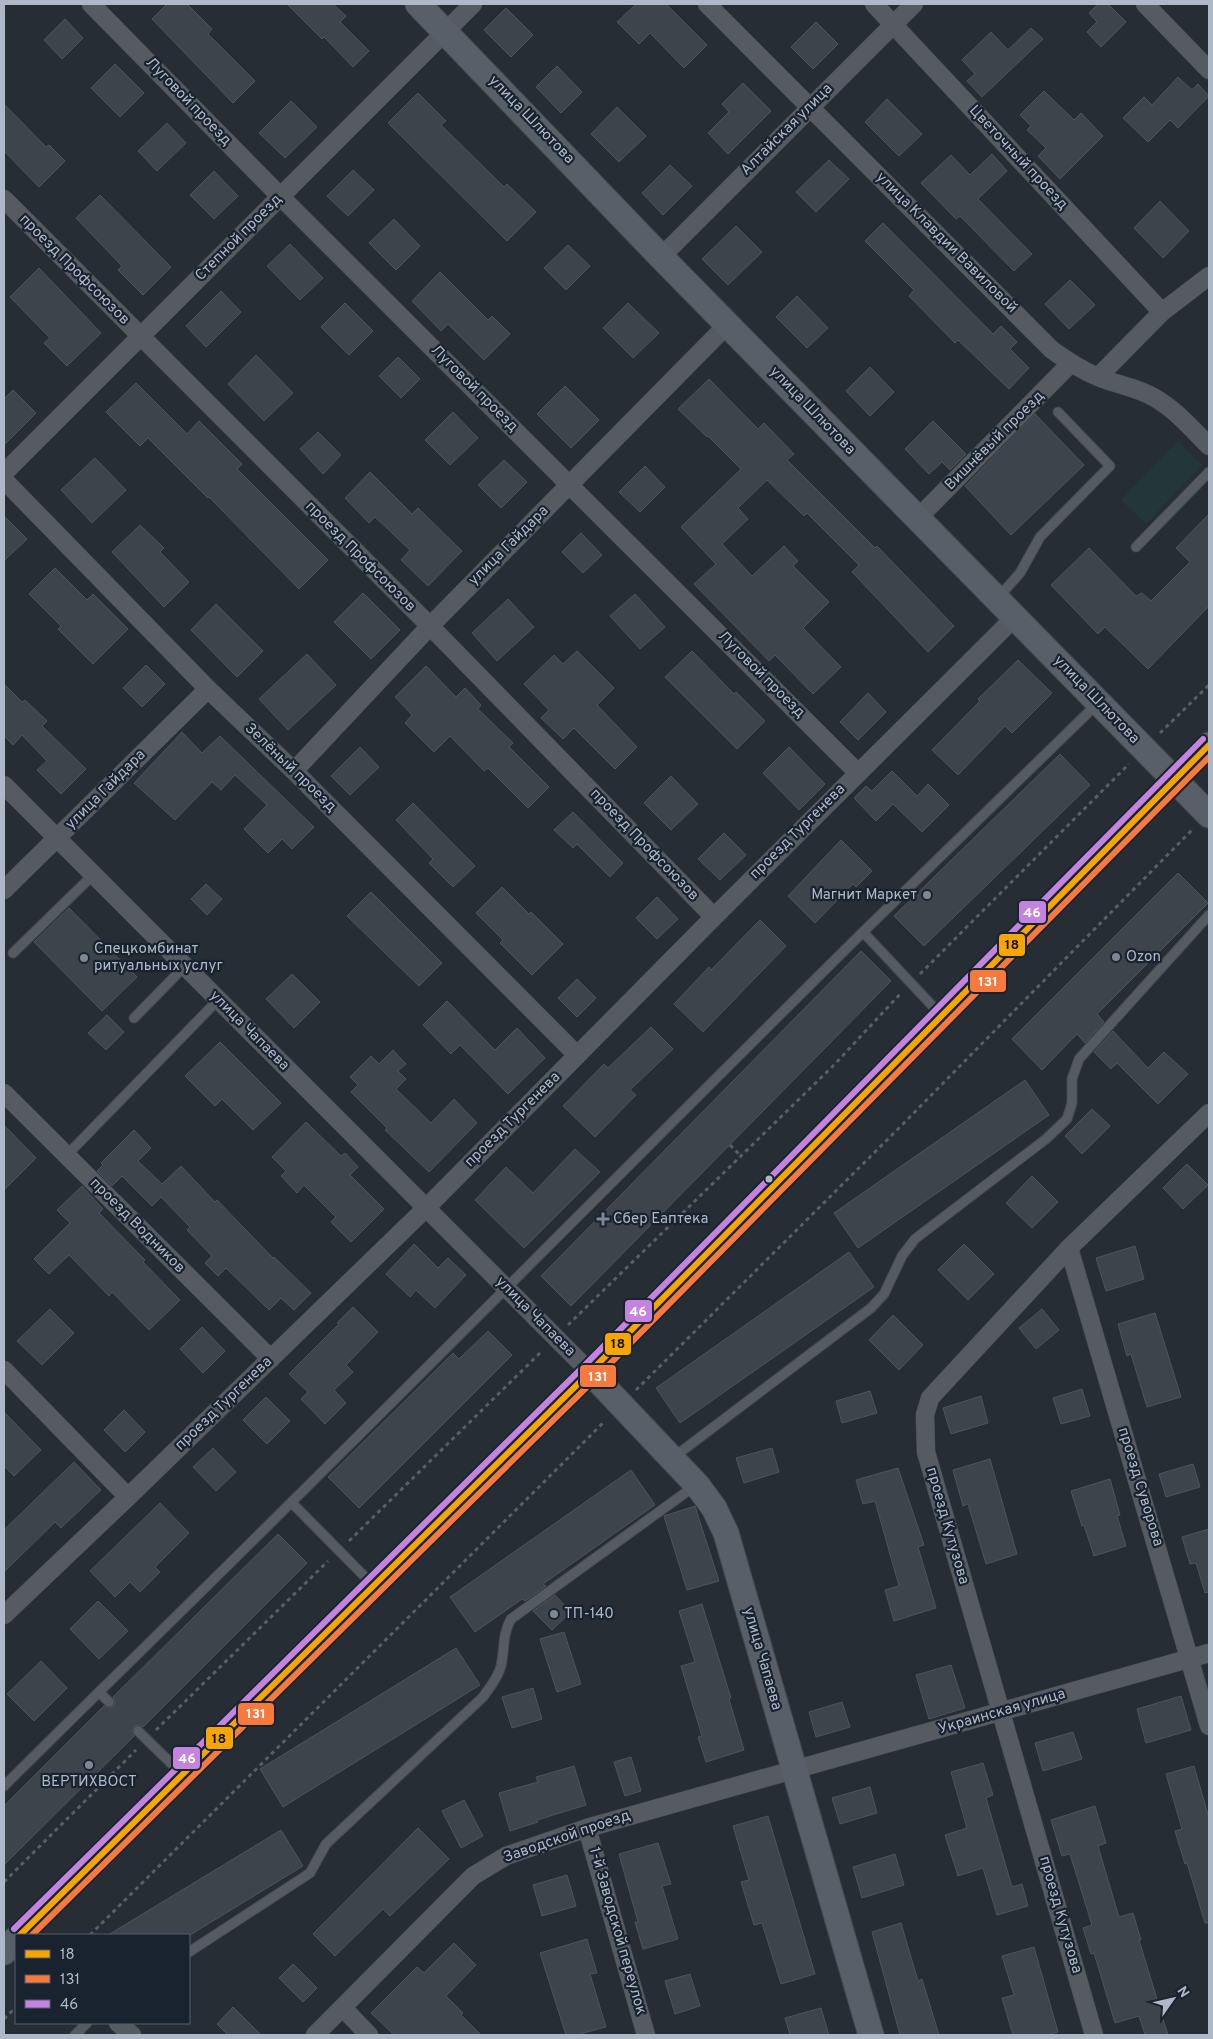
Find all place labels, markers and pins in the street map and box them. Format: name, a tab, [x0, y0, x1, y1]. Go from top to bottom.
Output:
place label: Магнит Маркет	[811, 886, 917, 905]
marker: Магнит Маркет	[921, 889, 933, 901]
place label: Спецкомбинат ритуальных услуг	[94, 940, 223, 976]
place label: Ozon	[1126, 948, 1161, 967]
marker: Ozon	[1110, 951, 1122, 963]
marker: Спецкомбинат ритуальных услуг	[78, 952, 90, 964]
unlabelled marker	[764, 1174, 774, 1184]
place label: Сбер Еаптека	[613, 1210, 708, 1229]
marker: Сбер Еаптека	[597, 1213, 609, 1225]
place label: ТП-140	[564, 1605, 614, 1624]
marker: ТП-140	[548, 1608, 560, 1620]
marker: ВЕРТИХВОСТ	[83, 1759, 95, 1771]
place label: ВЕРТИХВОСТ	[41, 1773, 137, 1792]

